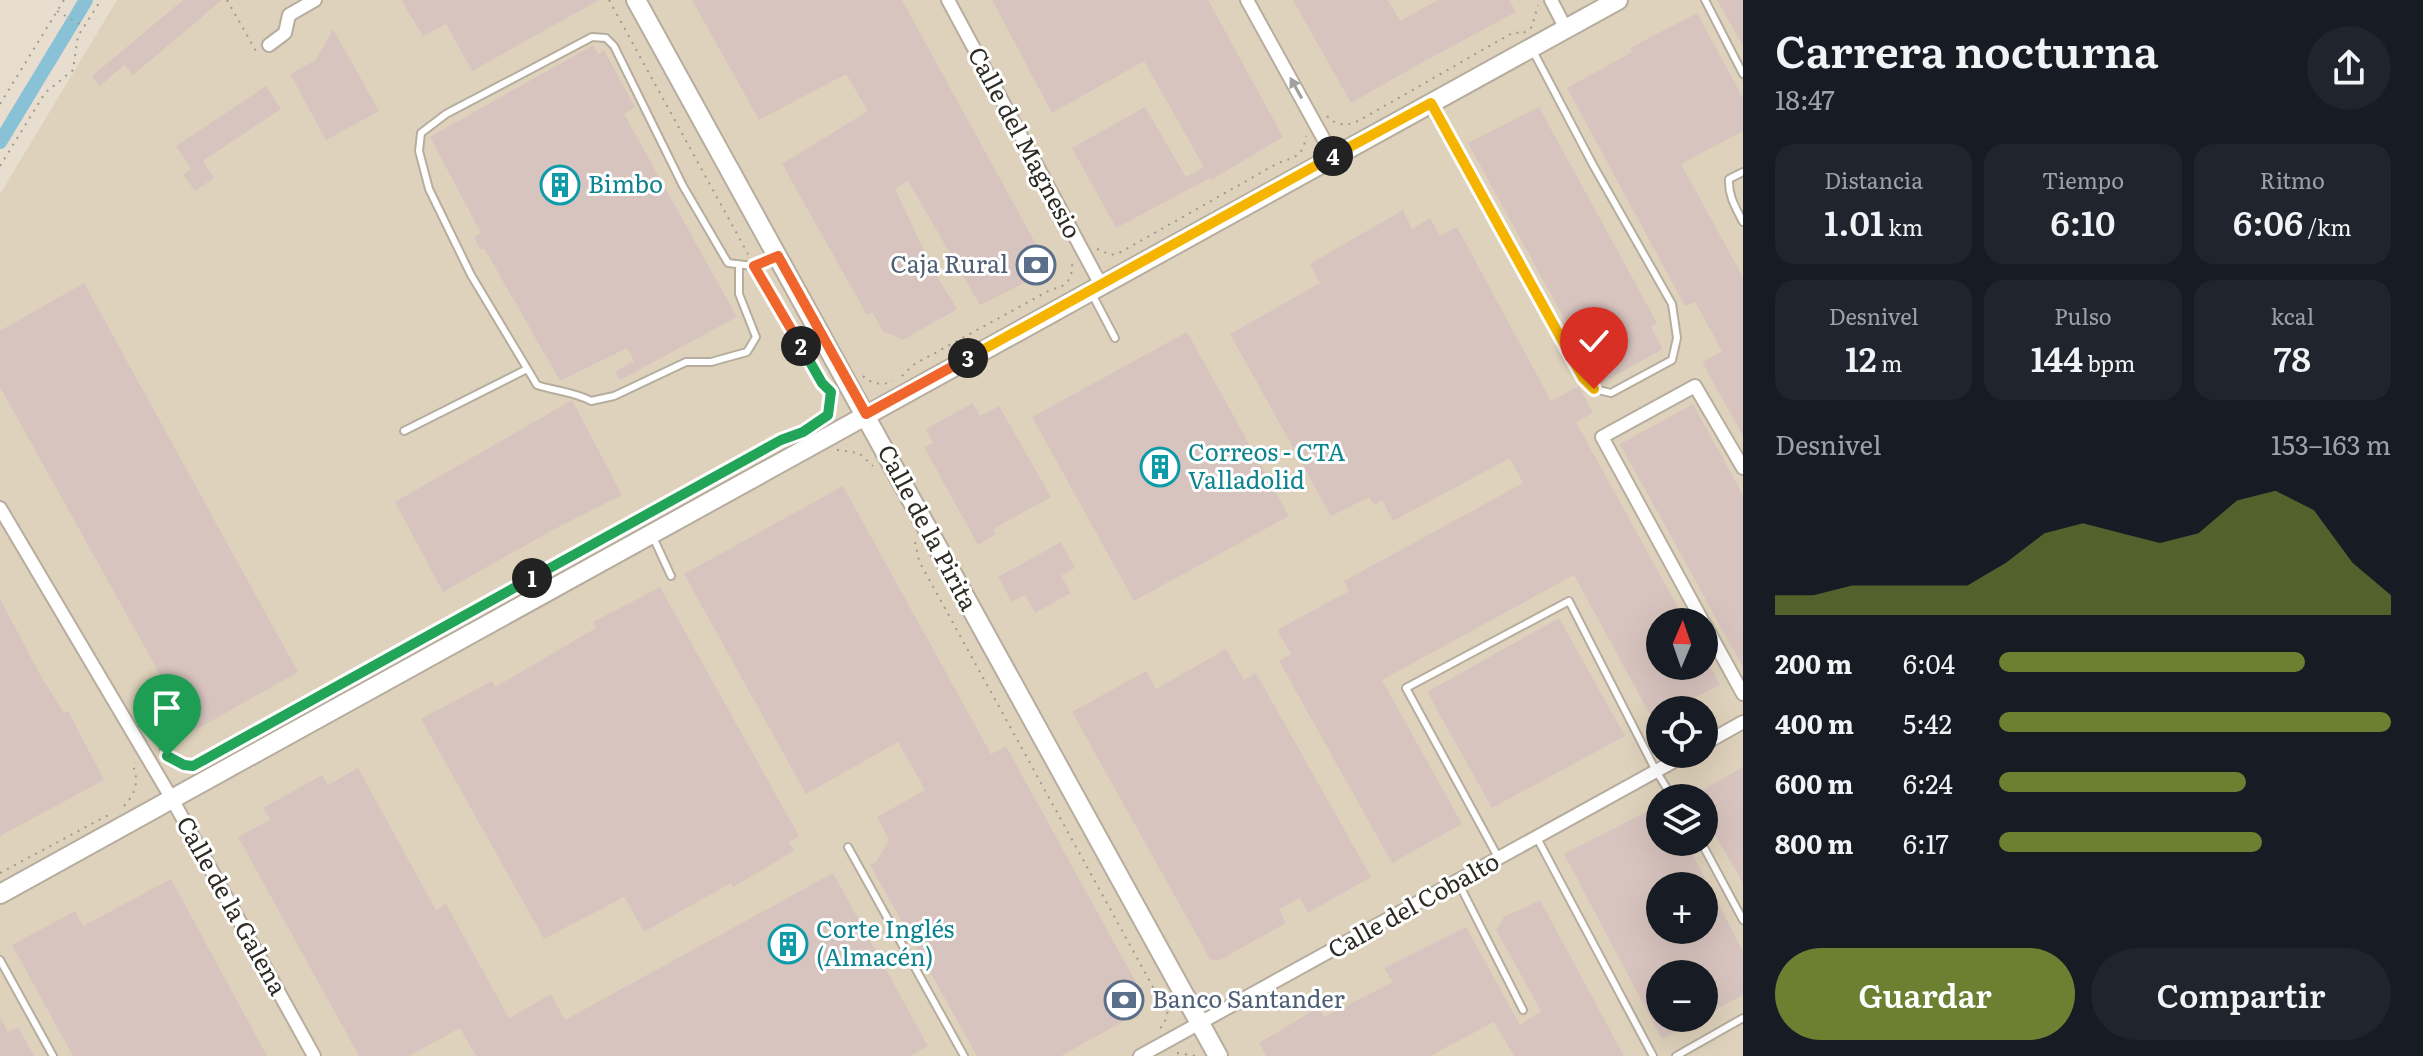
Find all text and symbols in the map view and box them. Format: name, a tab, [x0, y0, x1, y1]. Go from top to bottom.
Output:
text: Carrera nocturna	[1775, 16, 2158, 82]
button: share	[2307, 26, 2391, 110]
street label: Calle del Magnesio	[961, 40, 1092, 244]
one-way arrow	[1289, 77, 1303, 99]
text: 18:47	[1775, 79, 1835, 118]
pin: 4	[1313, 136, 1353, 176]
text: 4	[1326, 139, 1340, 172]
text: Distancia	[1824, 163, 1923, 196]
text: Tiempo	[2042, 163, 2124, 196]
text: Ritmo	[2260, 163, 2325, 196]
building icon: Bimbo	[539, 164, 581, 206]
place label: Bimbo	[588, 165, 663, 200]
text: 1.01	[1824, 196, 1884, 246]
text: 6:10	[2051, 196, 2115, 246]
text: 6:06	[2233, 196, 2303, 246]
text: km	[1884, 210, 1923, 243]
text: /km	[2303, 210, 2352, 243]
bank icon: Caja Rural	[1015, 244, 1057, 286]
place label: Caja Rural	[890, 245, 1008, 280]
text: Desnivel	[1829, 299, 1919, 332]
text: Pulso	[2054, 299, 2112, 332]
text: kcal	[2271, 299, 2314, 332]
pin	[1560, 307, 1628, 389]
icon: check	[1572, 319, 1616, 363]
pin: 2	[781, 326, 821, 366]
text: 2	[795, 329, 807, 362]
text: 12	[1845, 332, 1877, 382]
text: 144	[2031, 332, 2083, 382]
text: 78	[2274, 332, 2311, 382]
pin: 3	[948, 338, 988, 378]
text: 3	[962, 341, 974, 374]
text: m	[1877, 346, 1902, 379]
text: bpm	[2083, 346, 2135, 379]
text: Desnivel	[1775, 424, 1881, 463]
text: 153–163 m	[2271, 424, 2391, 463]
place label: Correos - CTA Valladolid	[1188, 433, 1346, 496]
street label: Calle de la Pirita	[871, 438, 988, 616]
building icon: Correos - CTA Valladolid	[1139, 446, 1181, 488]
pin: 1	[512, 558, 552, 598]
text: 1	[527, 561, 537, 594]
north arrow	[1646, 608, 1718, 680]
map controls	[1646, 608, 1718, 1032]
text: 200 m	[1775, 643, 1852, 682]
text: 6:04	[1903, 643, 1955, 682]
pin	[133, 674, 201, 756]
icon: arrive	[145, 686, 189, 730]
button: locate	[1646, 696, 1718, 768]
text: 400 m	[1775, 703, 1854, 742]
text: 5:42	[1903, 703, 1952, 742]
text: 600 m	[1775, 763, 1853, 802]
text: 6:24	[1903, 763, 1953, 802]
button: layers	[1646, 784, 1718, 856]
street label: Calle de la Galena	[169, 809, 297, 1001]
text: 800 m	[1775, 823, 1853, 862]
text: 6:17	[1903, 823, 1949, 862]
street label: Calle del Cobalto	[1321, 842, 1505, 965]
button: +	[1646, 872, 1718, 944]
place label: Corte Inglés (Almacén)	[816, 910, 955, 973]
building icon: Corte Inglés (Almacén)	[767, 923, 809, 965]
button: Guardar	[1775, 948, 2075, 1040]
button: Compartir	[2091, 948, 2391, 1040]
button: −	[1646, 960, 1718, 1032]
bank icon: Banco Santander	[1103, 979, 1145, 1021]
place label: Banco Santander	[1152, 980, 1346, 1015]

